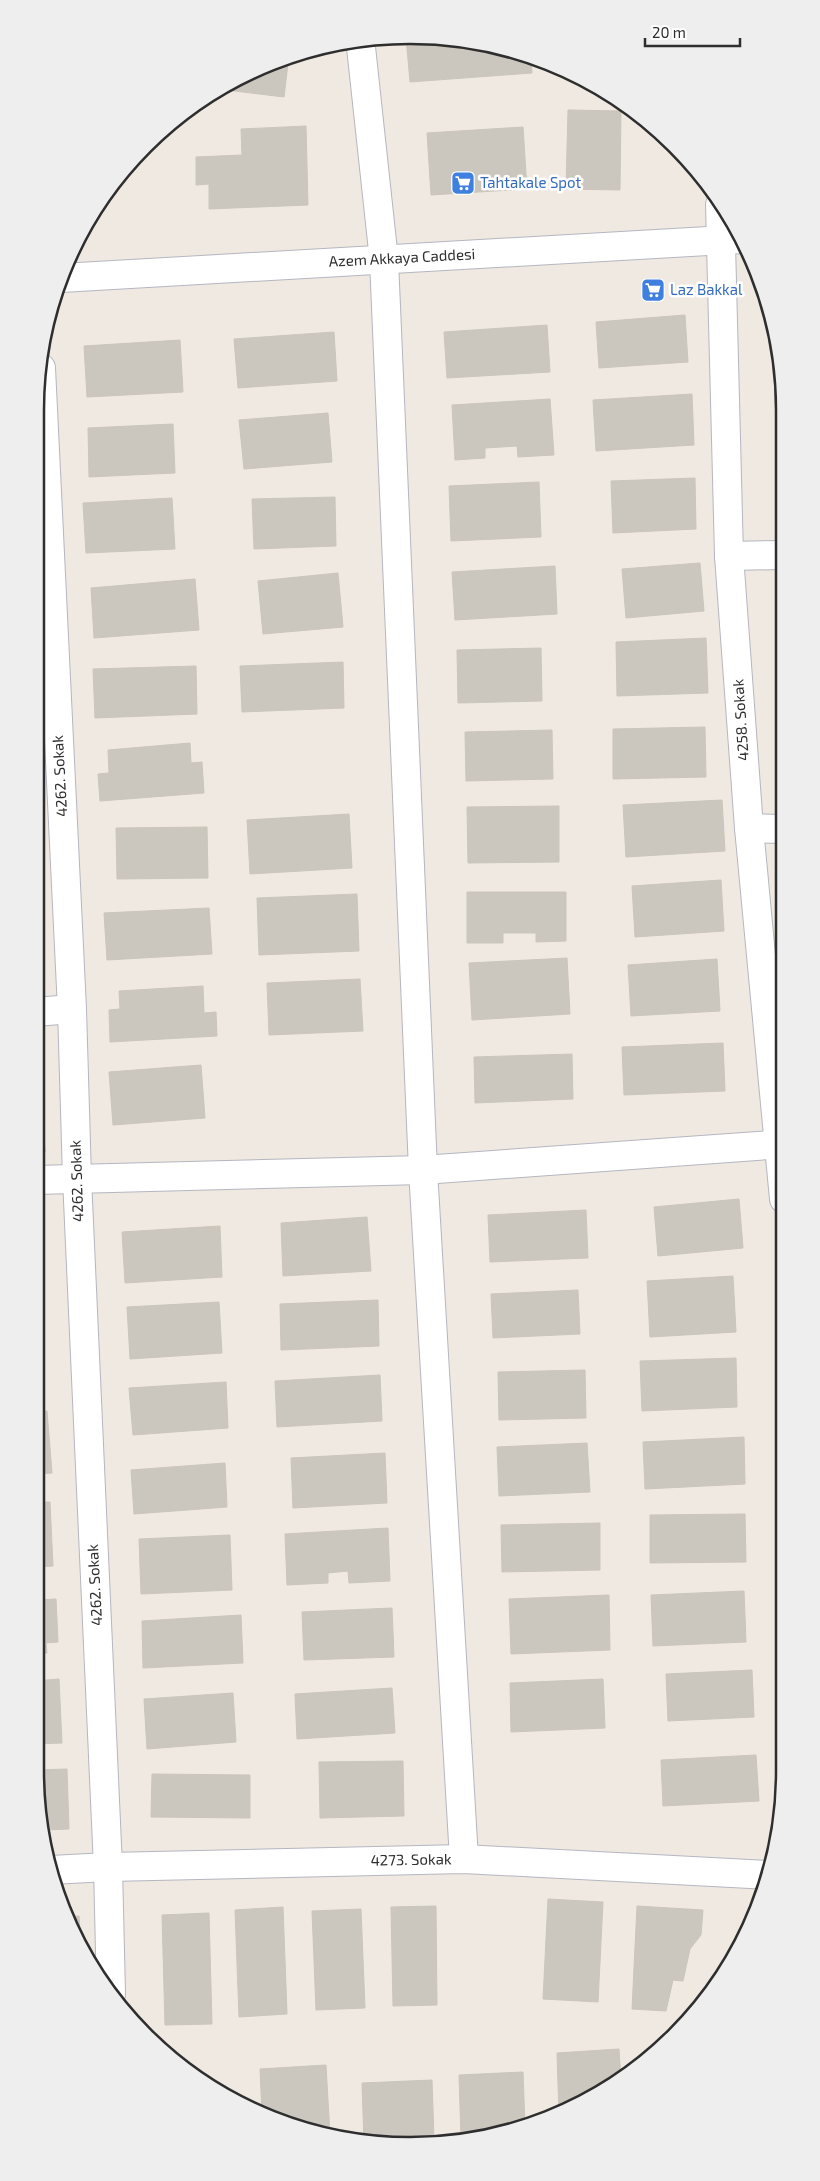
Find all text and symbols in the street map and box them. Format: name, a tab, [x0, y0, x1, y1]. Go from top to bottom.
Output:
scale bar	[645, 15, 740, 47]
text: 20 m	[652, 23, 686, 41]
supermarket icon: Tahtakale Spot	[450, 170, 476, 196]
place label: Tahtakale Spot	[480, 173, 582, 191]
street label: Azem Akkaya Caddesi	[328, 244, 476, 270]
supermarket icon: Laz Bakkal	[640, 277, 666, 303]
place label: Laz Bakkal	[670, 280, 743, 298]
street label: 4258. Sokak	[728, 678, 752, 762]
street label: 4262. Sokak	[48, 734, 70, 817]
street label: 4262. Sokak	[66, 1139, 86, 1222]
street label: 4262. Sokak	[83, 1543, 105, 1626]
street label: 4273. Sokak	[370, 1849, 452, 1869]

